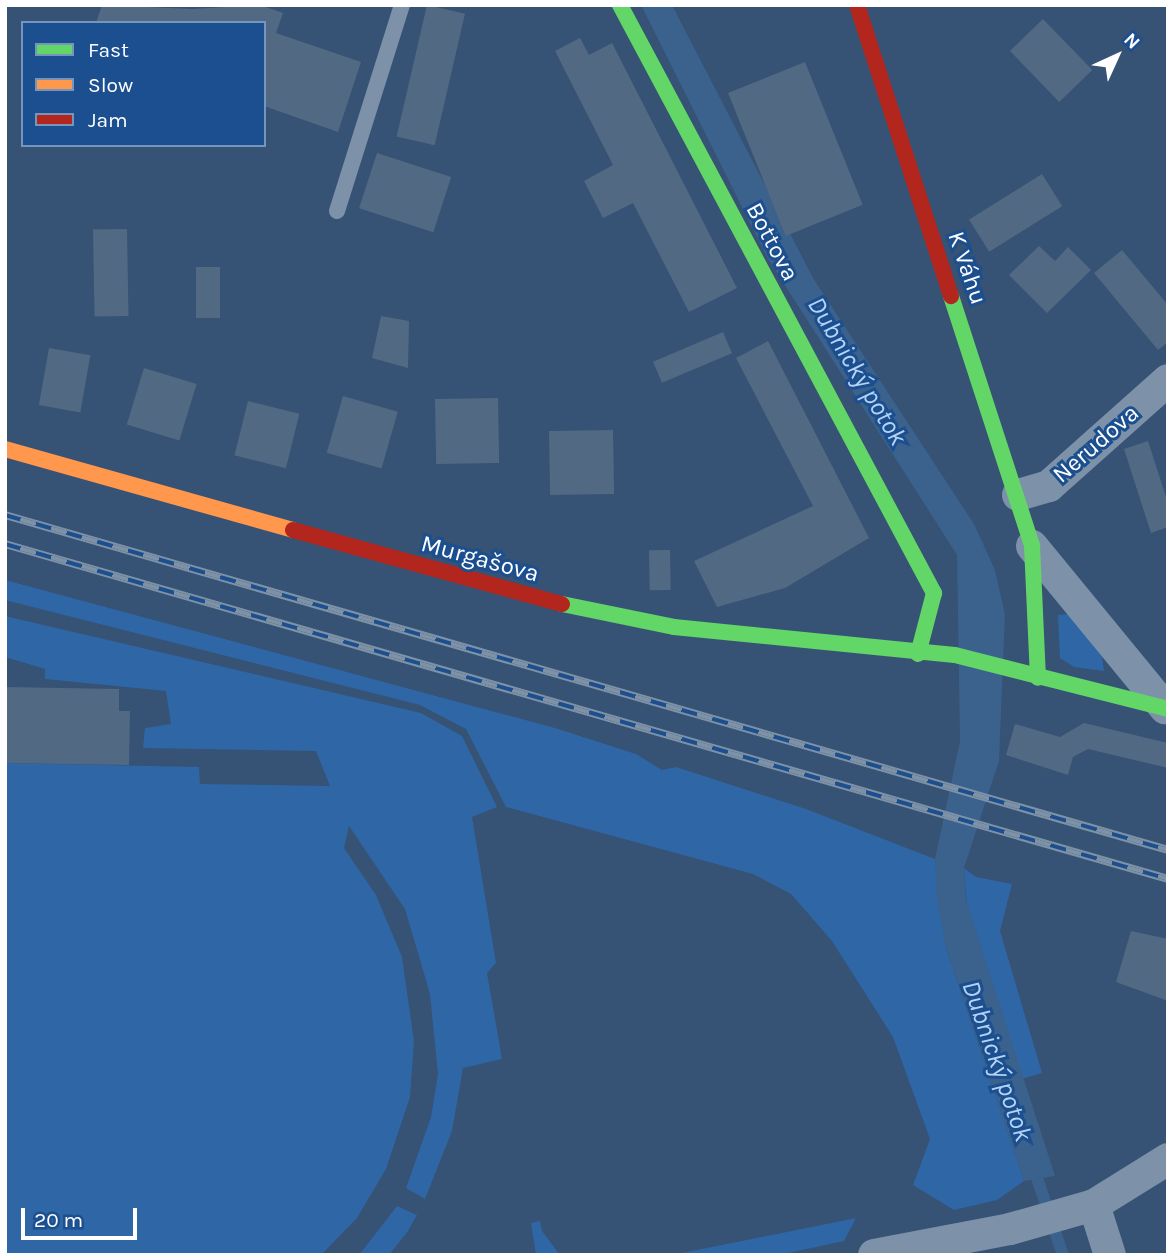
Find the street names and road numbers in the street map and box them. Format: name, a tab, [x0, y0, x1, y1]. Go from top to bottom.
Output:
street label: Bottova	[739, 198, 805, 286]
street label: K Váhu	[941, 228, 993, 308]
street label: Nerudova	[1047, 399, 1145, 489]
street label: Murgašova	[418, 529, 542, 589]

